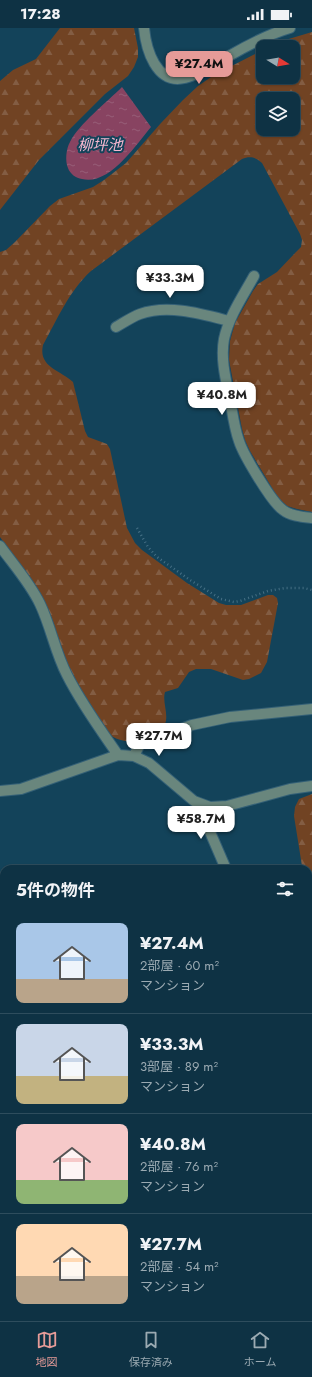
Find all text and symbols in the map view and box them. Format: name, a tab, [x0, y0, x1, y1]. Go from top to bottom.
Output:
text: 17:28	[20, 3, 61, 25]
north arrow	[256, 40, 300, 84]
map controls	[256, 40, 300, 136]
pin: ¥27.4M	[166, 51, 232, 85]
text: ¥27.4M	[175, 54, 223, 73]
button: layers	[256, 92, 300, 136]
water label: 柳坪池	[77, 134, 124, 156]
pin: ¥33.3M	[137, 265, 203, 299]
text: ¥33.3M	[146, 268, 194, 287]
pin: ¥40.8M	[189, 382, 255, 416]
text: ¥40.8M	[197, 385, 247, 404]
pin: ¥27.7M	[126, 723, 192, 757]
text: ¥27.7M	[135, 726, 183, 745]
pin: ¥58.7M	[168, 806, 234, 840]
text: ¥58.7M	[177, 809, 225, 828]
text: 5件の物件	[16, 878, 95, 902]
icon: filters	[274, 878, 296, 900]
text: ¥27.4M	[140, 931, 204, 955]
icon: home	[48, 939, 96, 987]
text: 2部屋 · 60 m²	[140, 956, 219, 975]
text: マンション	[140, 976, 205, 995]
text: ¥33.3M	[140, 1032, 203, 1056]
icon: home	[48, 1040, 96, 1088]
text: 3部屋 · 89 m²	[140, 1057, 218, 1076]
text: マンション	[140, 1077, 205, 1096]
text: ¥40.8M	[140, 1132, 206, 1156]
icon: home	[48, 1140, 96, 1188]
text: 2部屋 · 76 m²	[140, 1157, 218, 1176]
text: マンション	[140, 1177, 205, 1196]
text: ¥27.7M	[140, 1232, 202, 1256]
icon: home	[48, 1240, 96, 1288]
text: 2部屋 · 54 m²	[140, 1257, 219, 1276]
text: マンション	[140, 1277, 205, 1296]
tab: 地図	[36, 1329, 58, 1370]
tab: 保存済み	[129, 1329, 173, 1370]
tab: ホーム	[244, 1329, 276, 1370]

